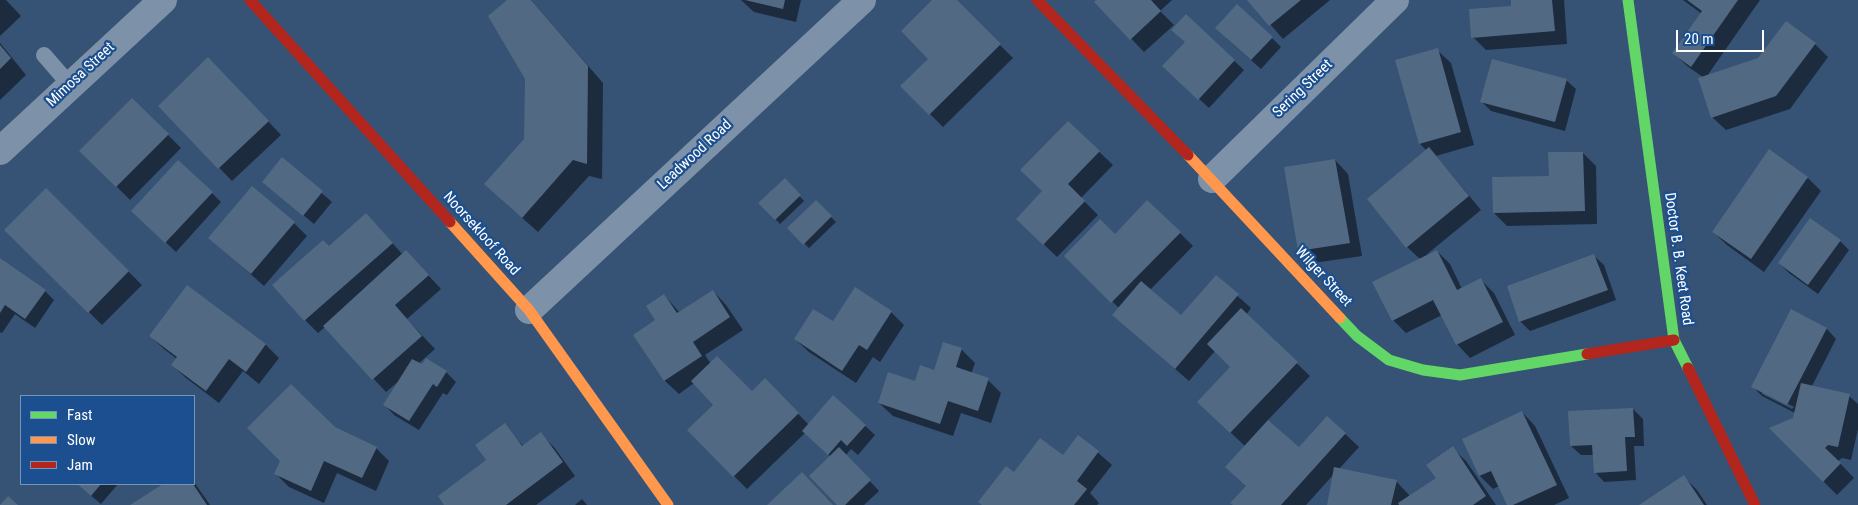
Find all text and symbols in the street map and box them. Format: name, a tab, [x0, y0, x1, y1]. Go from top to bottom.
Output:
scale bar	[1678, 20, 1766, 52]
text: 20 m	[1684, 30, 1714, 48]
street label: Mimosa Street	[43, 39, 119, 111]
street label: Sering Street	[1269, 56, 1337, 122]
street label: Leadwood Road	[654, 116, 736, 194]
street label: Noorsekloof Road	[439, 188, 523, 280]
street label: Doctor B. B. Keet Road	[1660, 191, 1696, 327]
street label: Wilger Street	[1291, 243, 1355, 311]
legend	[20, 395, 195, 485]
text: Fast	[67, 406, 92, 424]
text: Slow	[67, 431, 96, 449]
text: Jam	[67, 456, 93, 474]

